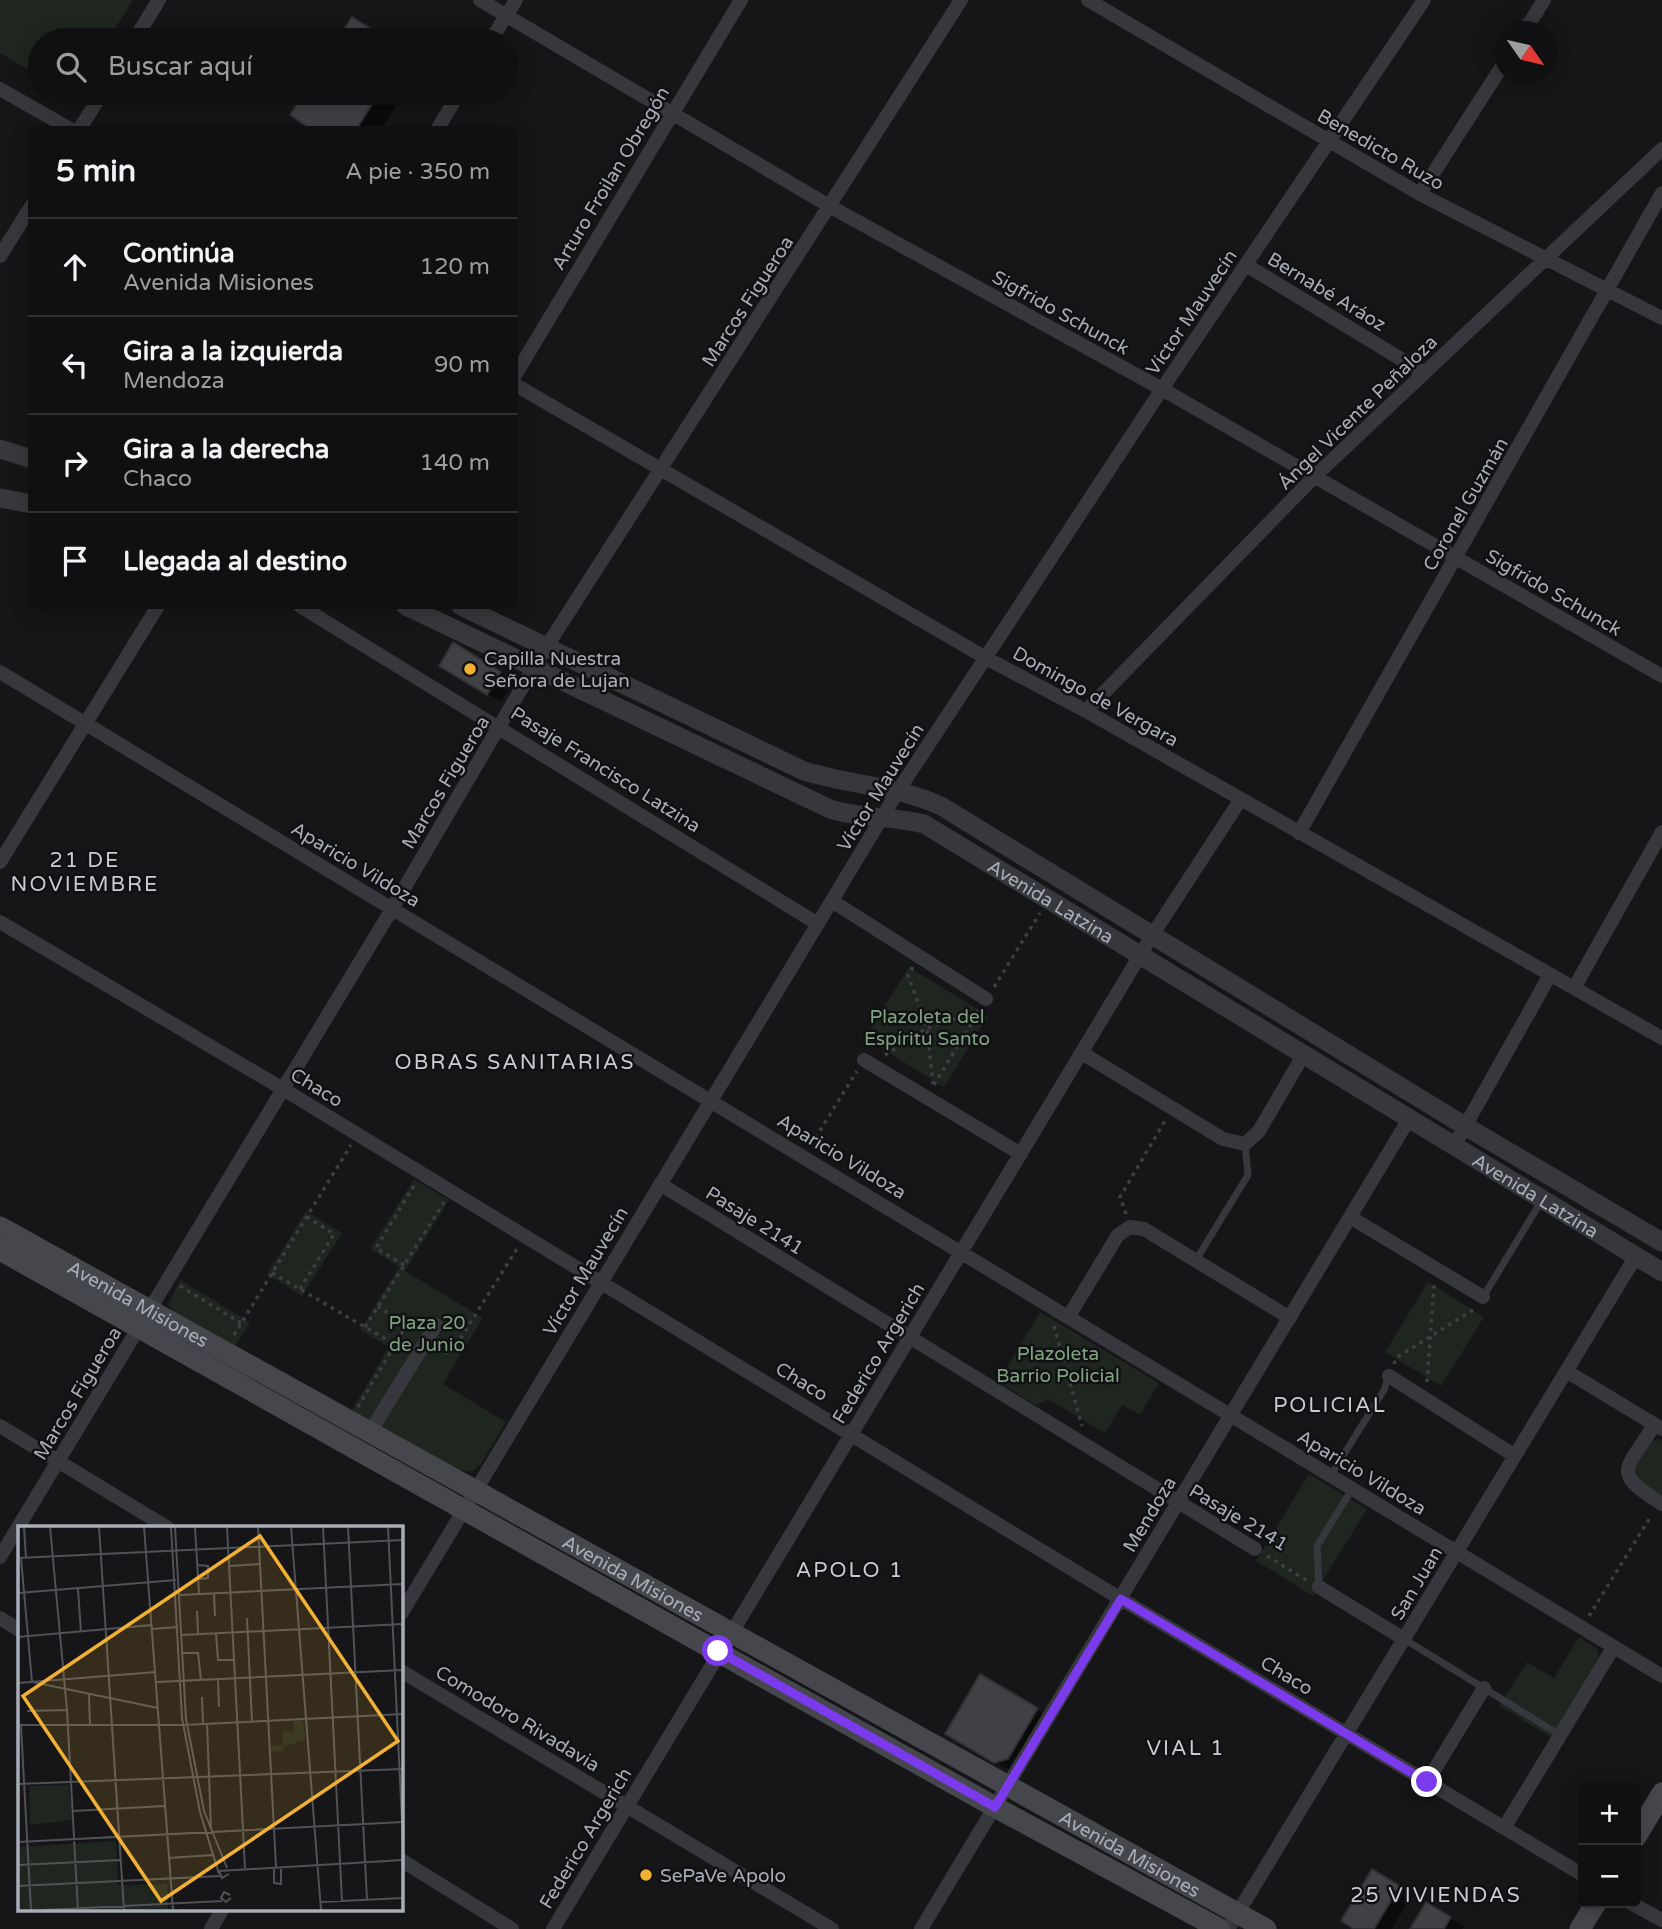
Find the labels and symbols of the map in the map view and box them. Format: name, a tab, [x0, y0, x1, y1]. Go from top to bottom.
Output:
north arrow	[1494, 21, 1557, 84]
street label: Arturo Froilan Obregón	[547, 83, 674, 274]
street label: Benedicto Ruzo	[1313, 105, 1448, 195]
street label: Marcos Figueroa	[697, 232, 798, 371]
street label: Víctor Mauvecín	[1142, 246, 1242, 379]
street label: Bernabé Aráoz	[1263, 248, 1390, 336]
street label: Sigfrido Schunck	[988, 266, 1133, 360]
street label: Ángel Vicente Peñaloza	[1273, 330, 1442, 494]
street label: Coronel Guzmán	[1419, 434, 1513, 575]
street label: Sigfrido Schunck	[1482, 545, 1625, 641]
street label: Domingo de Vergara	[1009, 642, 1182, 752]
place label: Capilla Nuestra Señora de Lujan	[484, 648, 630, 692]
marker: Capilla Nuestra Señora de Lujan	[462, 661, 478, 677]
street label: Pasaje Francisco Latzina	[507, 702, 704, 837]
street label: Marcos Figueroa	[397, 712, 494, 853]
street label: Víctor Mauvecín	[833, 720, 929, 855]
street label: Aparicio Vildoza	[287, 818, 424, 912]
district label: 21 DE NOVIEMBRE	[11, 848, 159, 897]
street label: Avenida Latzina	[984, 855, 1117, 949]
park label: Plazoleta del Espíritu Santo	[864, 1006, 990, 1050]
district label: OBRAS SANITARIAS	[395, 1050, 635, 1075]
street label: Chaco	[286, 1064, 347, 1112]
street label: Aparicio Vildoza	[773, 1110, 910, 1204]
street label: Avenida Latzina	[1468, 1150, 1602, 1243]
street label: Pasaje 2141	[702, 1182, 807, 1260]
street label: Víctor Mauvecín	[539, 1203, 633, 1340]
street label: Avenida Misiones	[63, 1257, 212, 1352]
street label: Federico Argerich	[828, 1279, 930, 1428]
park label: Plaza 20 de Junio	[388, 1312, 466, 1356]
street label: Marcos Figueroa	[29, 1323, 126, 1464]
park label: Plazoleta Barrio Policial	[996, 1343, 1120, 1387]
street label: Chaco	[771, 1358, 832, 1406]
district label: POLICIAL	[1273, 1393, 1387, 1418]
street label: Aparicio Vildoza	[1293, 1426, 1430, 1520]
street label: Mendoza	[1119, 1473, 1181, 1556]
street label: Pasaje 2141	[1185, 1480, 1292, 1556]
inset map	[18, 1526, 402, 1912]
street label: Avenida Misiones	[558, 1531, 707, 1627]
street label: San Juan	[1386, 1543, 1447, 1624]
district label: APOLO 1	[796, 1558, 904, 1583]
route start	[702, 1635, 733, 1666]
street label: Chaco	[1256, 1652, 1317, 1700]
street label: Comodoro Rivadavia	[432, 1661, 603, 1777]
district label: VIAL 1	[1147, 1736, 1225, 1761]
street label: Federico Argerich	[535, 1764, 637, 1913]
route end	[1411, 1766, 1442, 1797]
street label: Avenida Misiones	[1055, 1806, 1204, 1902]
place label: SePaVe Apolo	[660, 1865, 786, 1887]
marker: SePaVe Apolo	[638, 1867, 654, 1883]
district label: 25 VIVIENDAS	[1350, 1883, 1522, 1908]

